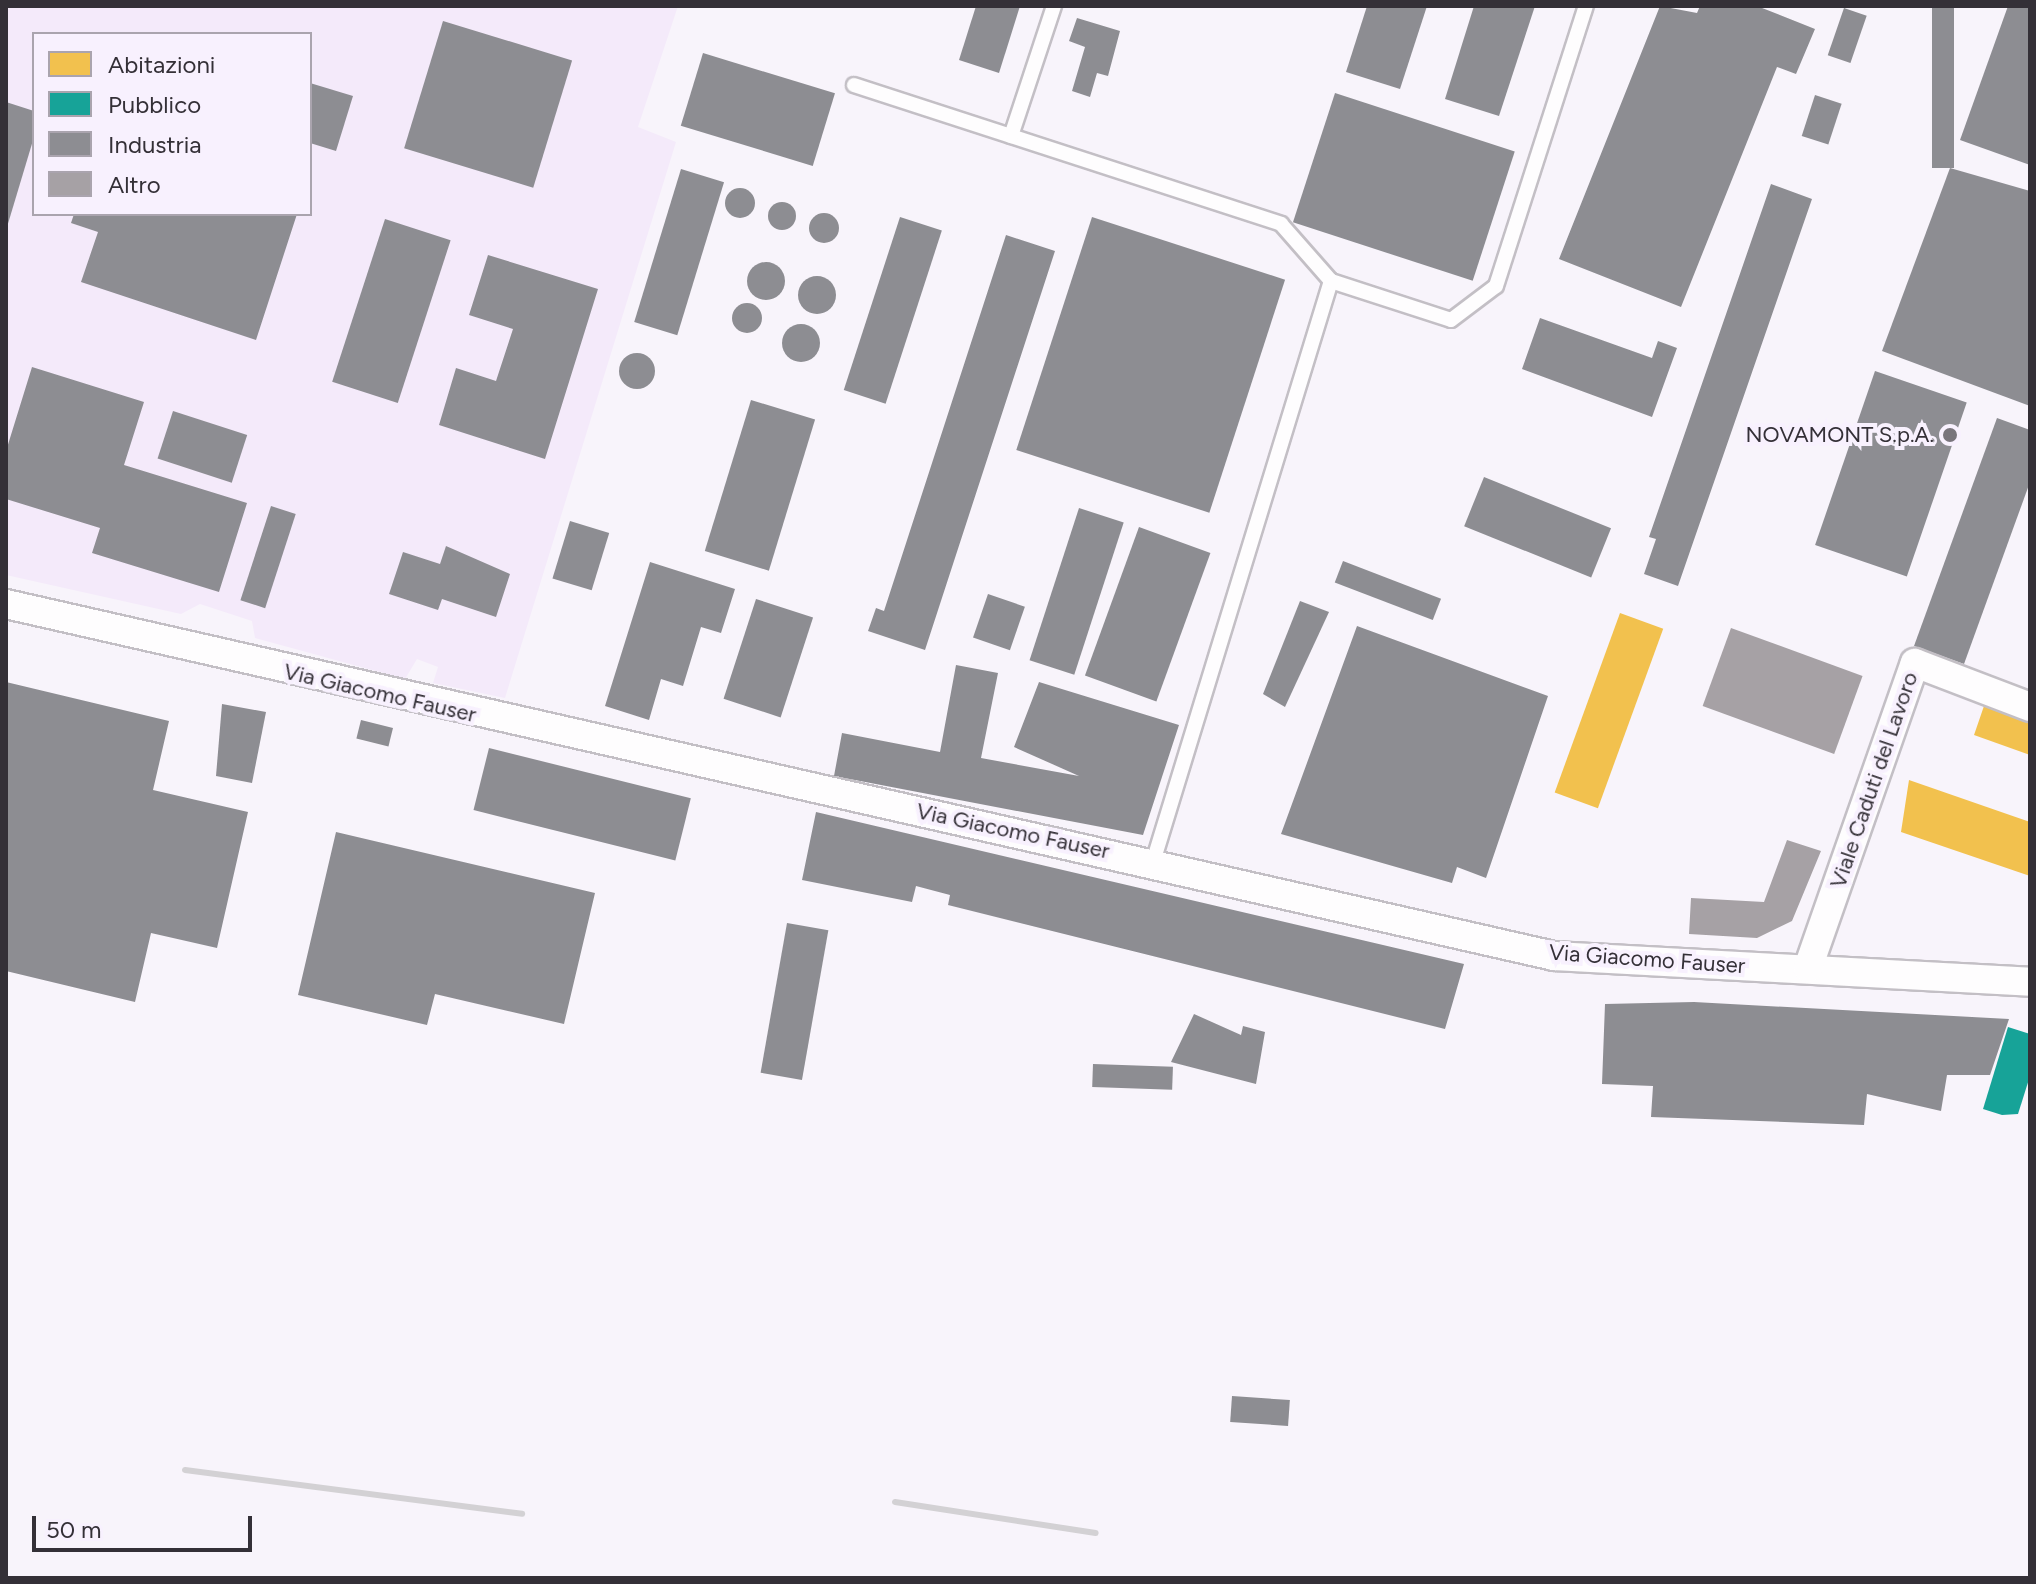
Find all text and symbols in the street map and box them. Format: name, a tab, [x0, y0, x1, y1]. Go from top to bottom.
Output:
legend	[32, 32, 312, 216]
text: Abitazioni	[108, 50, 215, 79]
text: Pubblico	[108, 90, 201, 119]
text: Industria	[108, 130, 202, 159]
text: Altro	[108, 170, 161, 199]
place label: NOVAMONT S.p.A.	[1745, 422, 1934, 448]
marker: NOVAMONT S.p.A.	[1941, 426, 1959, 444]
street label: Via Giacomo Fauser	[281, 658, 479, 728]
street label: Viale Caduti del Lavoro	[1825, 668, 1923, 892]
street label: Via Giacomo Fauser	[914, 798, 1112, 864]
street label: Via Giacomo Fauser	[1548, 939, 1746, 979]
scale bar	[36, 1500, 256, 1550]
text: 50 m	[46, 1515, 102, 1544]

